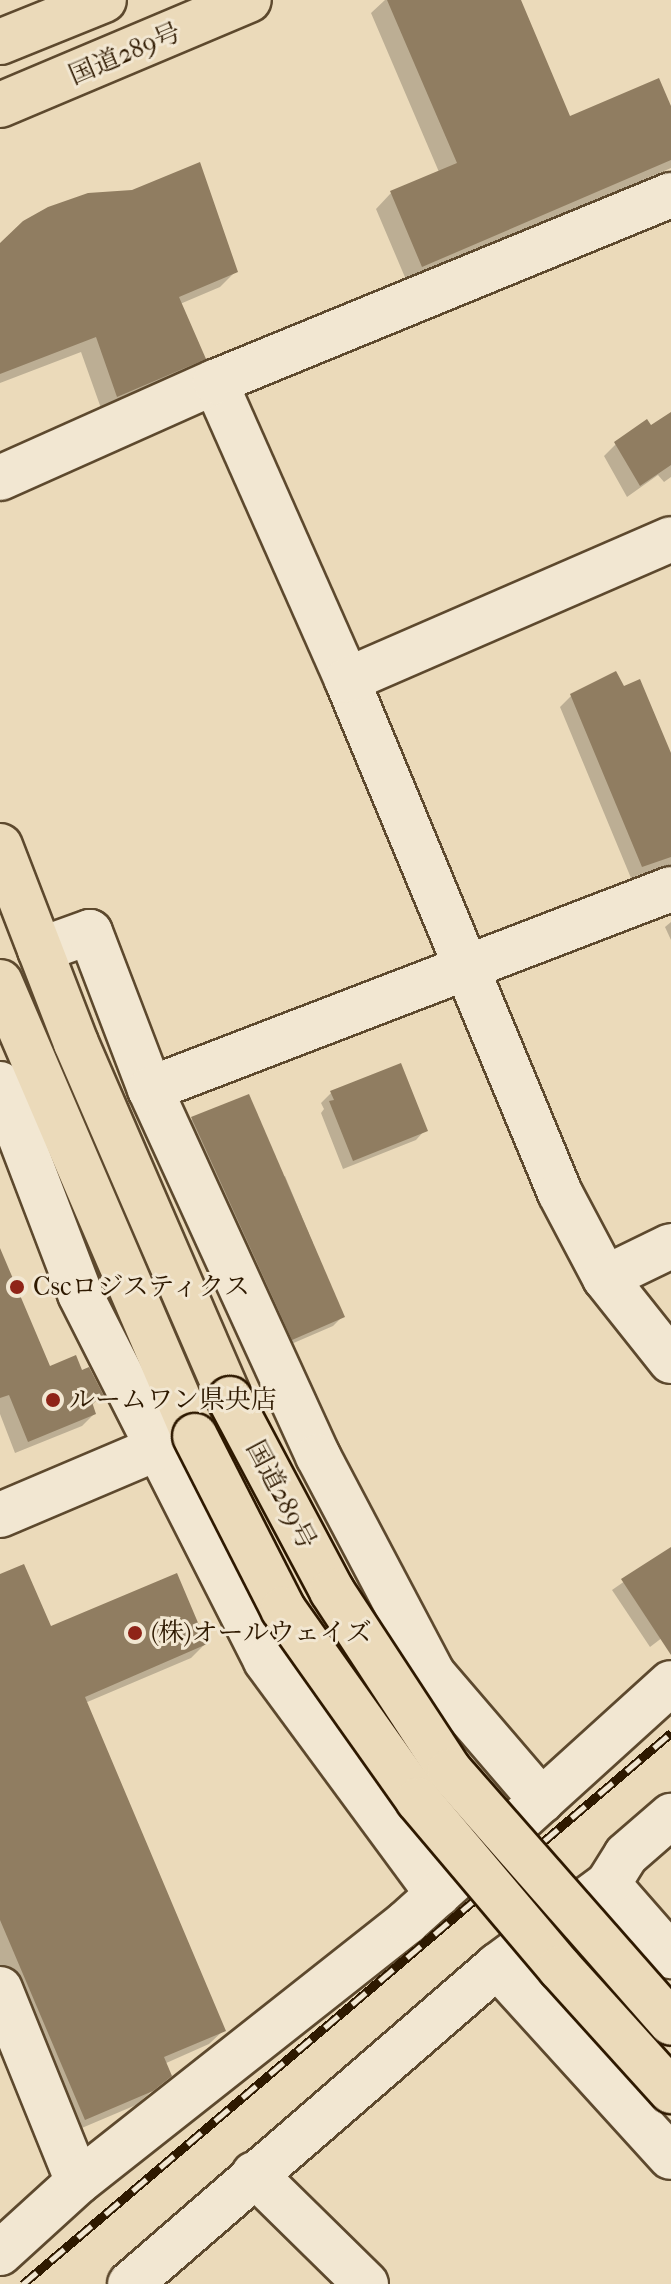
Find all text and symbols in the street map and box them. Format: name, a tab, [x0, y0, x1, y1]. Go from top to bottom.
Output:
street label: 国道289号	[65, 17, 185, 91]
place label: Cscロジスティクス	[33, 1271, 254, 1303]
marker: Cscロジスティクス	[8, 1278, 26, 1296]
place label: ルームワン県央店	[69, 1384, 277, 1416]
marker: ルームワン県央店	[44, 1391, 62, 1409]
street label: 国道289号	[240, 1436, 322, 1554]
place label: (株)オールウェイズ	[151, 1617, 373, 1649]
marker: (株)オールウェイズ	[126, 1624, 144, 1642]

